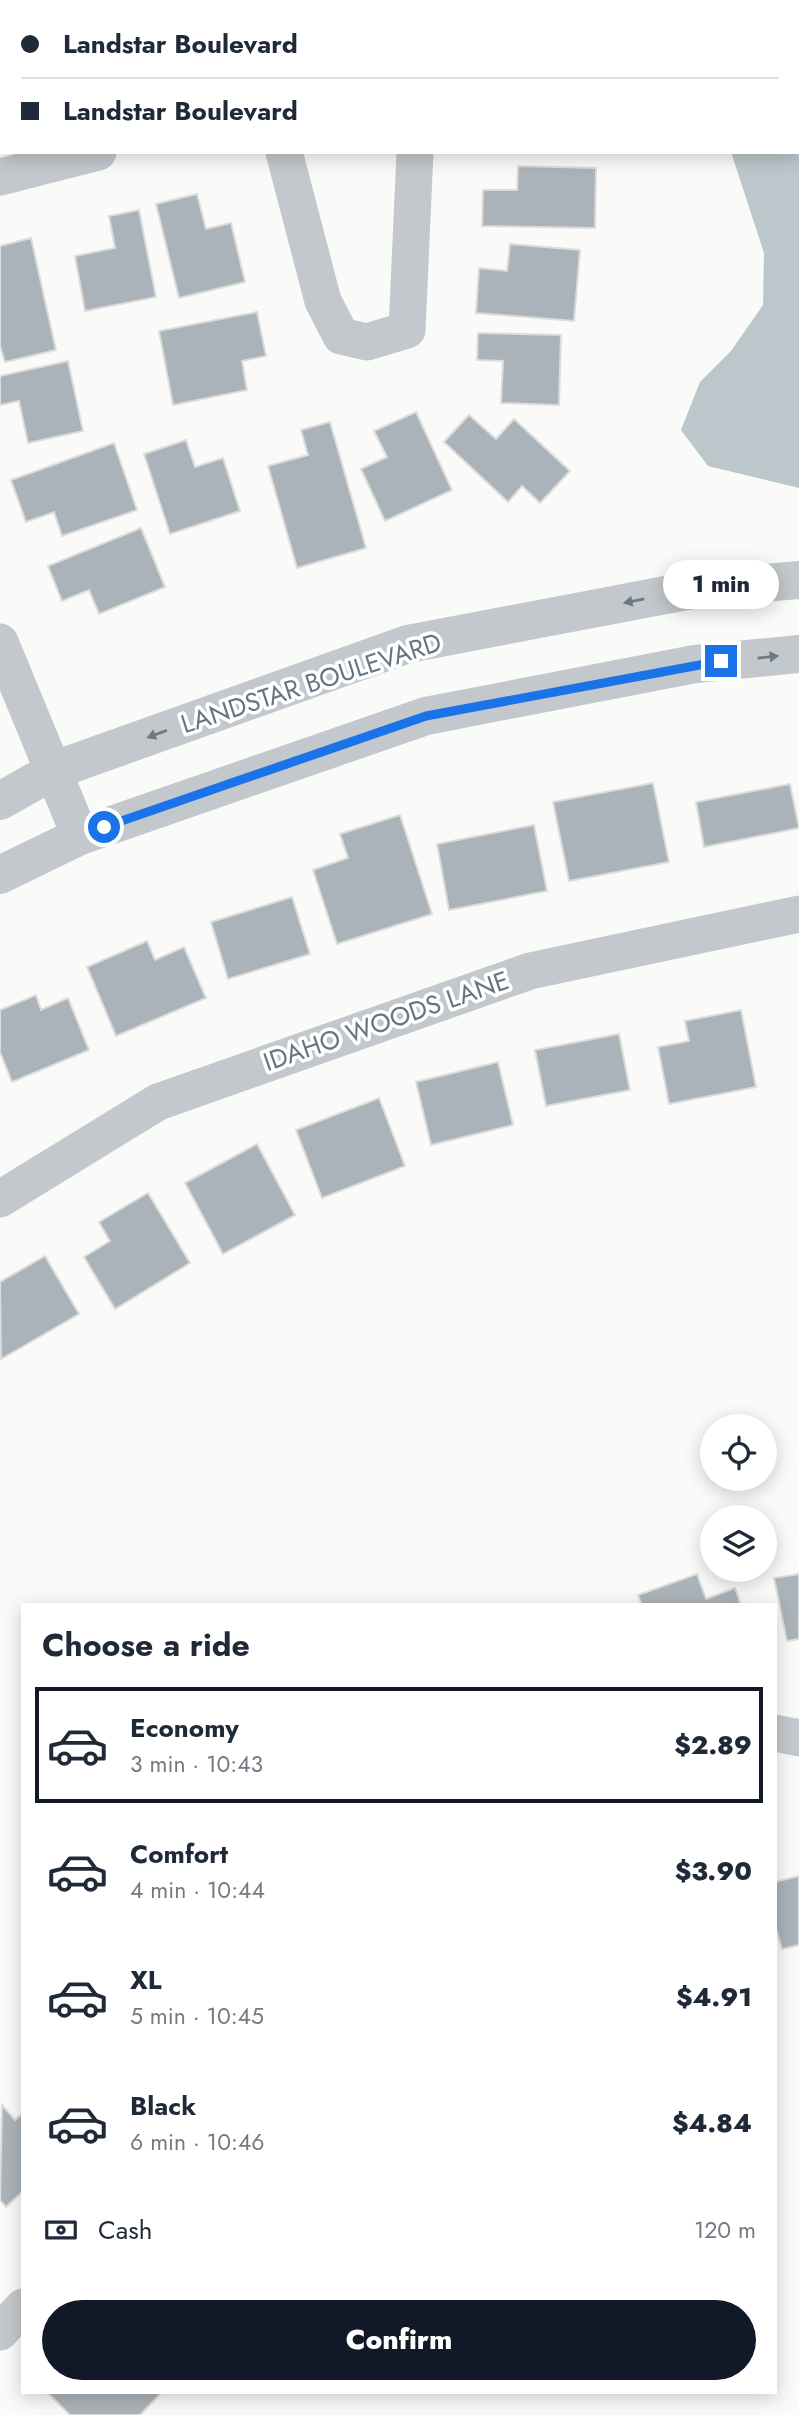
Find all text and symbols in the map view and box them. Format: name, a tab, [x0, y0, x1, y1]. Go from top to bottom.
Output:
text: Landstar Boulevard	[63, 25, 298, 63]
text: Landstar Boulevard	[63, 92, 298, 130]
callout: 1 min	[663, 560, 779, 608]
text: 1 min	[692, 567, 750, 601]
one-way arrow	[623, 596, 645, 607]
street label: LANDSTAR BOULEVARD	[176, 623, 446, 743]
route end	[705, 645, 737, 677]
one-way arrow	[758, 651, 780, 662]
one-way arrow	[146, 729, 167, 740]
route start	[88, 811, 120, 843]
street label: IDAHO WOODS LANE	[258, 961, 514, 1081]
map controls	[700, 1414, 777, 1582]
button: locate	[700, 1414, 777, 1491]
button: layers	[700, 1505, 777, 1582]
text: Choose a ride	[42, 1622, 250, 1668]
text: Economy	[130, 1709, 239, 1747]
icon: car	[46, 1714, 109, 1777]
text: $2.89	[674, 1726, 752, 1764]
text: 3 min · 10:43	[130, 1747, 263, 1781]
text: Comfort	[130, 1835, 228, 1873]
icon: car	[46, 1840, 109, 1903]
text: $3.90	[675, 1852, 752, 1890]
text: 4 min · 10:44	[130, 1873, 265, 1907]
text: XL	[130, 1961, 162, 1999]
icon: car	[46, 1966, 109, 2029]
text: $4.91	[676, 1978, 752, 2016]
text: 5 min · 10:45	[130, 1999, 264, 2033]
text: Black	[130, 2087, 196, 2125]
icon: car	[46, 2092, 109, 2155]
text: $4.84	[672, 2104, 752, 2142]
text: 6 min · 10:46	[130, 2125, 265, 2159]
icon: cash	[42, 2211, 80, 2249]
text: Cash	[98, 2211, 152, 2249]
text: 120 m	[694, 2213, 756, 2247]
button: Confirm	[42, 2300, 756, 2380]

